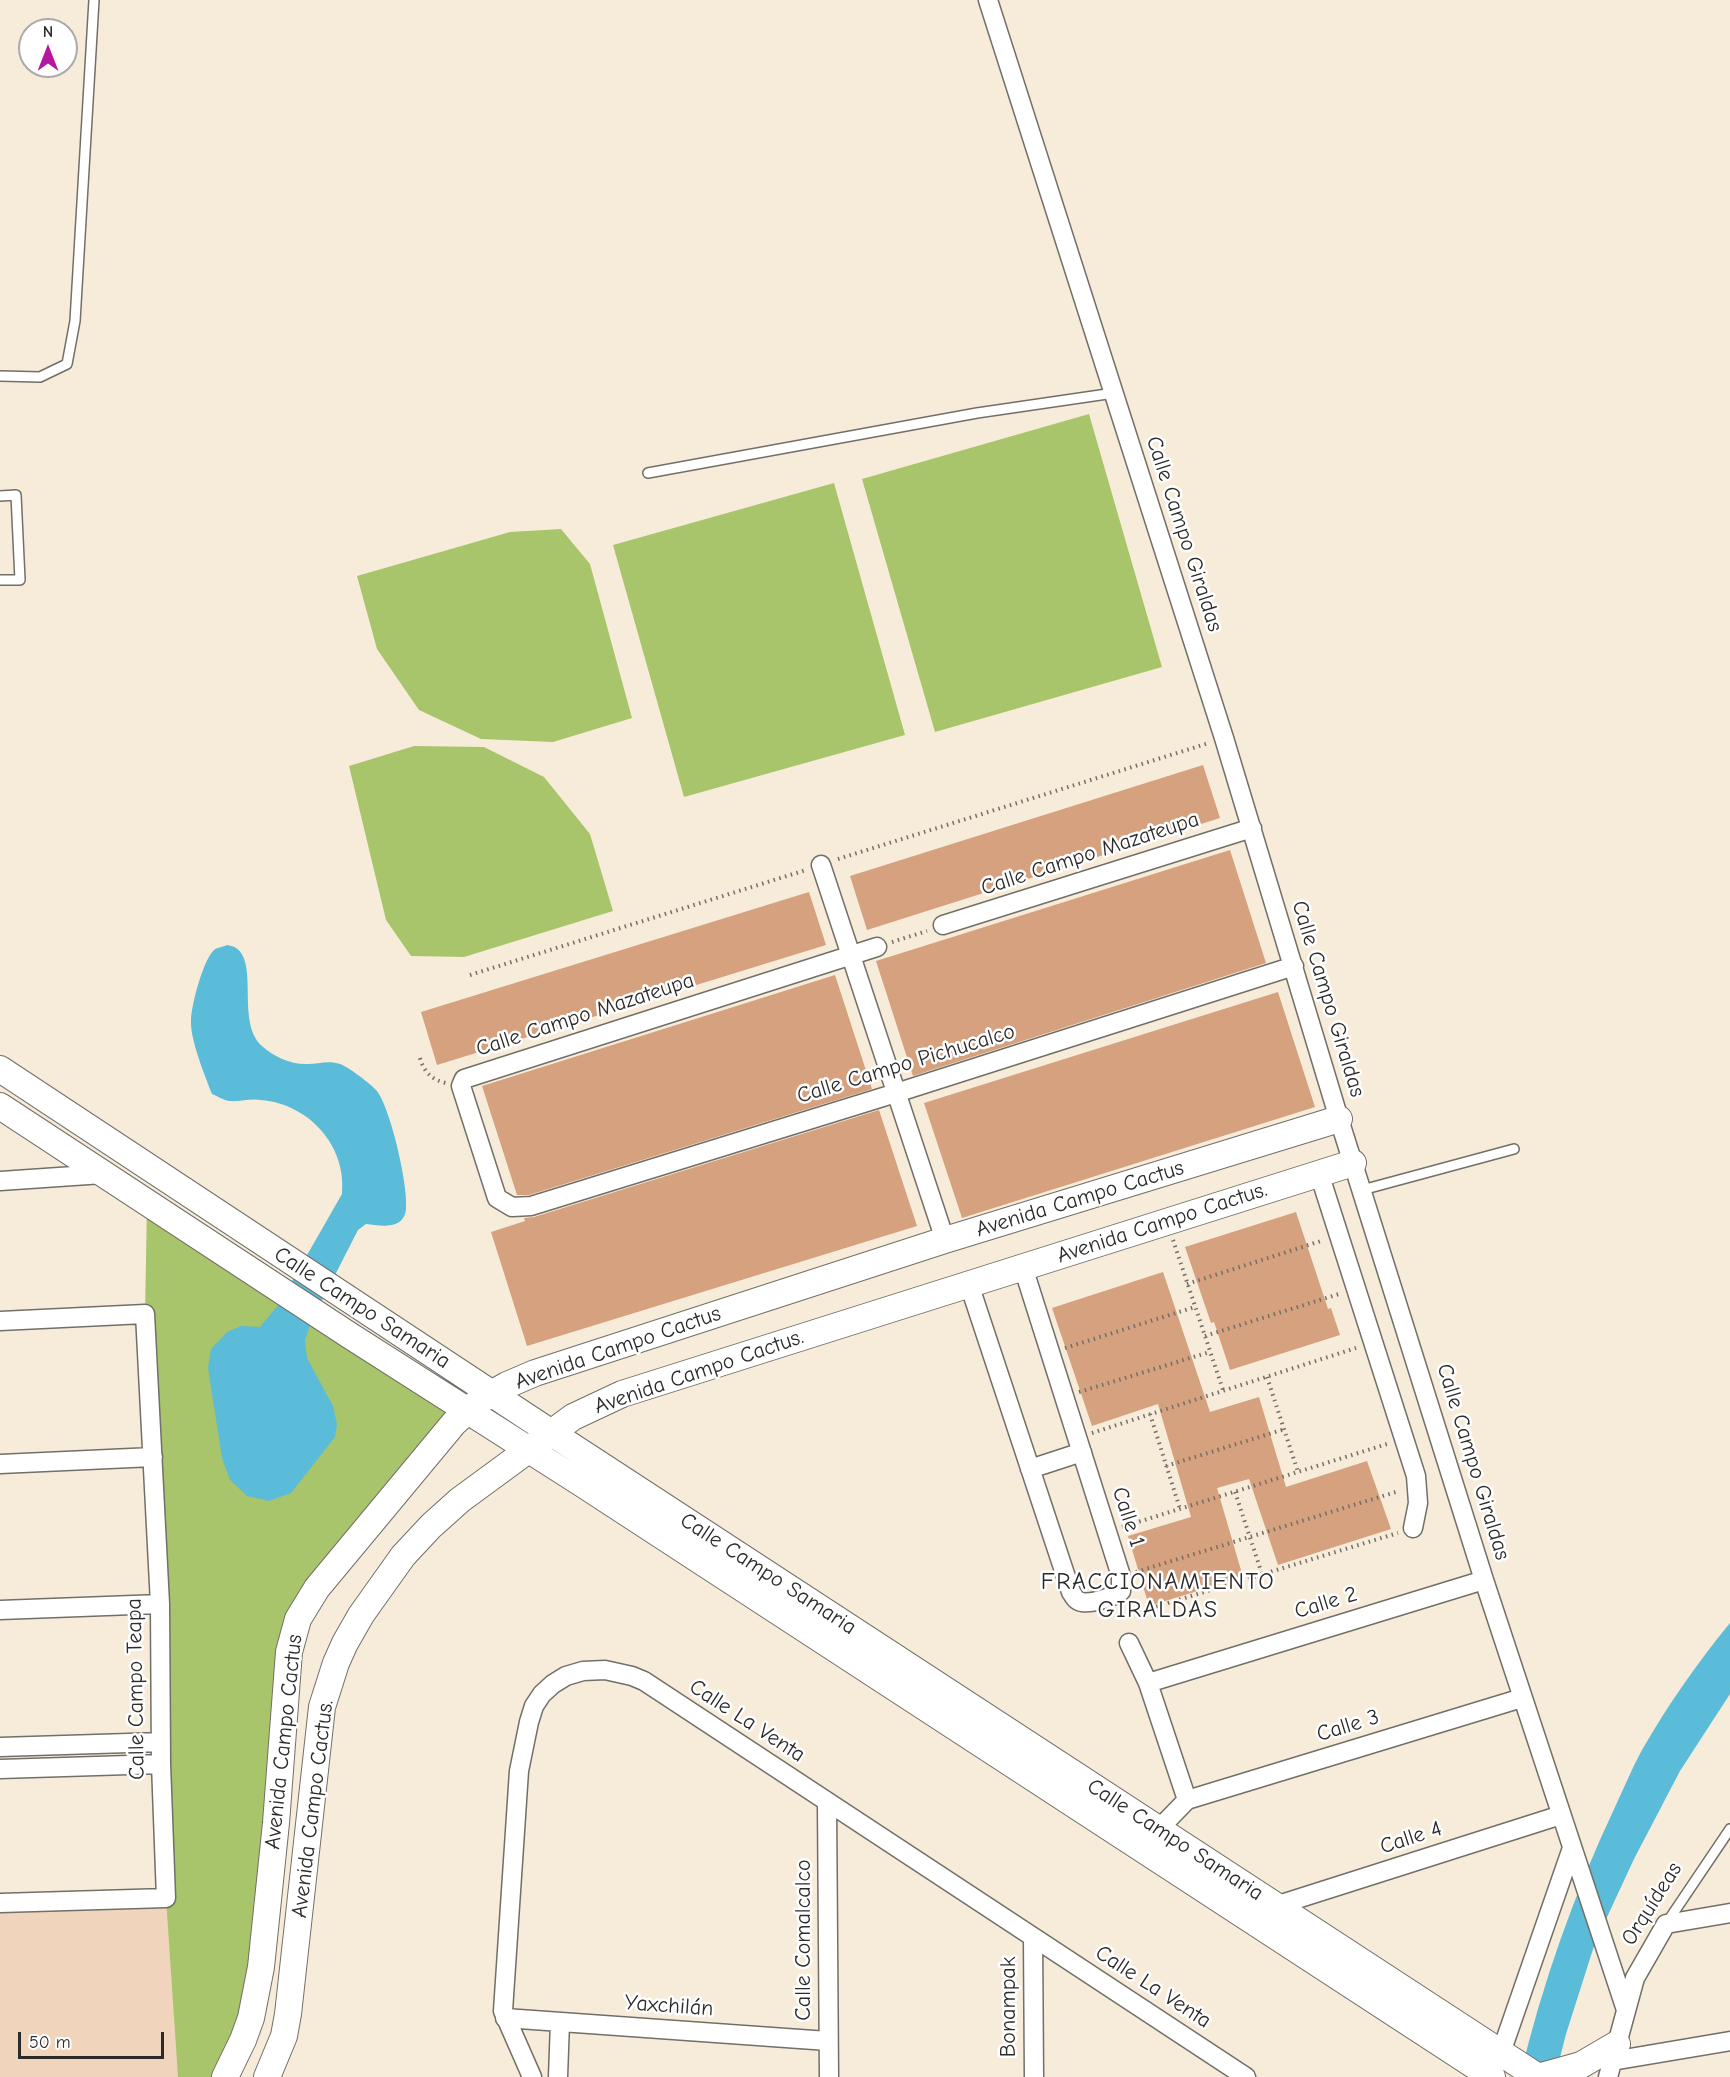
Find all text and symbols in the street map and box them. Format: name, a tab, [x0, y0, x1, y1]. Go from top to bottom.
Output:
north arrow	[18, 18, 78, 78]
text: N	[43, 23, 53, 41]
street label: Calle Campo Giraldas	[1140, 433, 1228, 635]
street label: Calle Campo Mazateupa	[978, 806, 1202, 902]
street label: Calle Campo Giraldas	[1286, 898, 1370, 1100]
street label: Calle Campo Mazateupa	[473, 967, 697, 1063]
street label: Calle Campo Pichucalco	[794, 1018, 1018, 1110]
street label: Avenida Campo Cactus	[973, 1155, 1187, 1243]
street label: Avenida Campo Cactus.	[1054, 1177, 1270, 1269]
street label: Calle Campo Samaria	[269, 1241, 455, 1375]
street label: Avenida Campo Cactus	[512, 1300, 724, 1396]
street label: Avenida Campo Cactus.	[591, 1324, 807, 1420]
street label: Calle Campo Giraldas	[1431, 1361, 1515, 1563]
street label: Calle 1	[1106, 1484, 1150, 1550]
street label: Calle Campo Samaria	[675, 1507, 861, 1641]
district label: FRACCIONAMIENTO GIRALDAS	[1041, 1568, 1275, 1624]
street label: Calle 2	[1291, 1581, 1361, 1625]
street label: Calle Campo Teapa	[121, 1598, 151, 1780]
street label: Avenida Campo Cactus	[260, 1633, 308, 1851]
street label: Calle La Venta	[684, 1674, 810, 1768]
street label: Avenida Campo Cactus.	[287, 1699, 339, 1919]
street label: Calle 3	[1314, 1704, 1382, 1748]
street label: Calle Campo Samaria	[1082, 1773, 1268, 1907]
street label: Calle 4	[1377, 1816, 1445, 1860]
street label: Orquídeas	[1616, 1857, 1688, 1951]
street label: Calle Comalcalco	[791, 1859, 817, 2021]
street label: Calle La Venta	[1090, 1940, 1216, 2034]
street label: Bonampak	[996, 1957, 1022, 2057]
street label: Yaxchilán	[624, 1990, 714, 2022]
scale bar	[21, 2020, 166, 2058]
text: 50 m	[29, 2032, 71, 2053]

